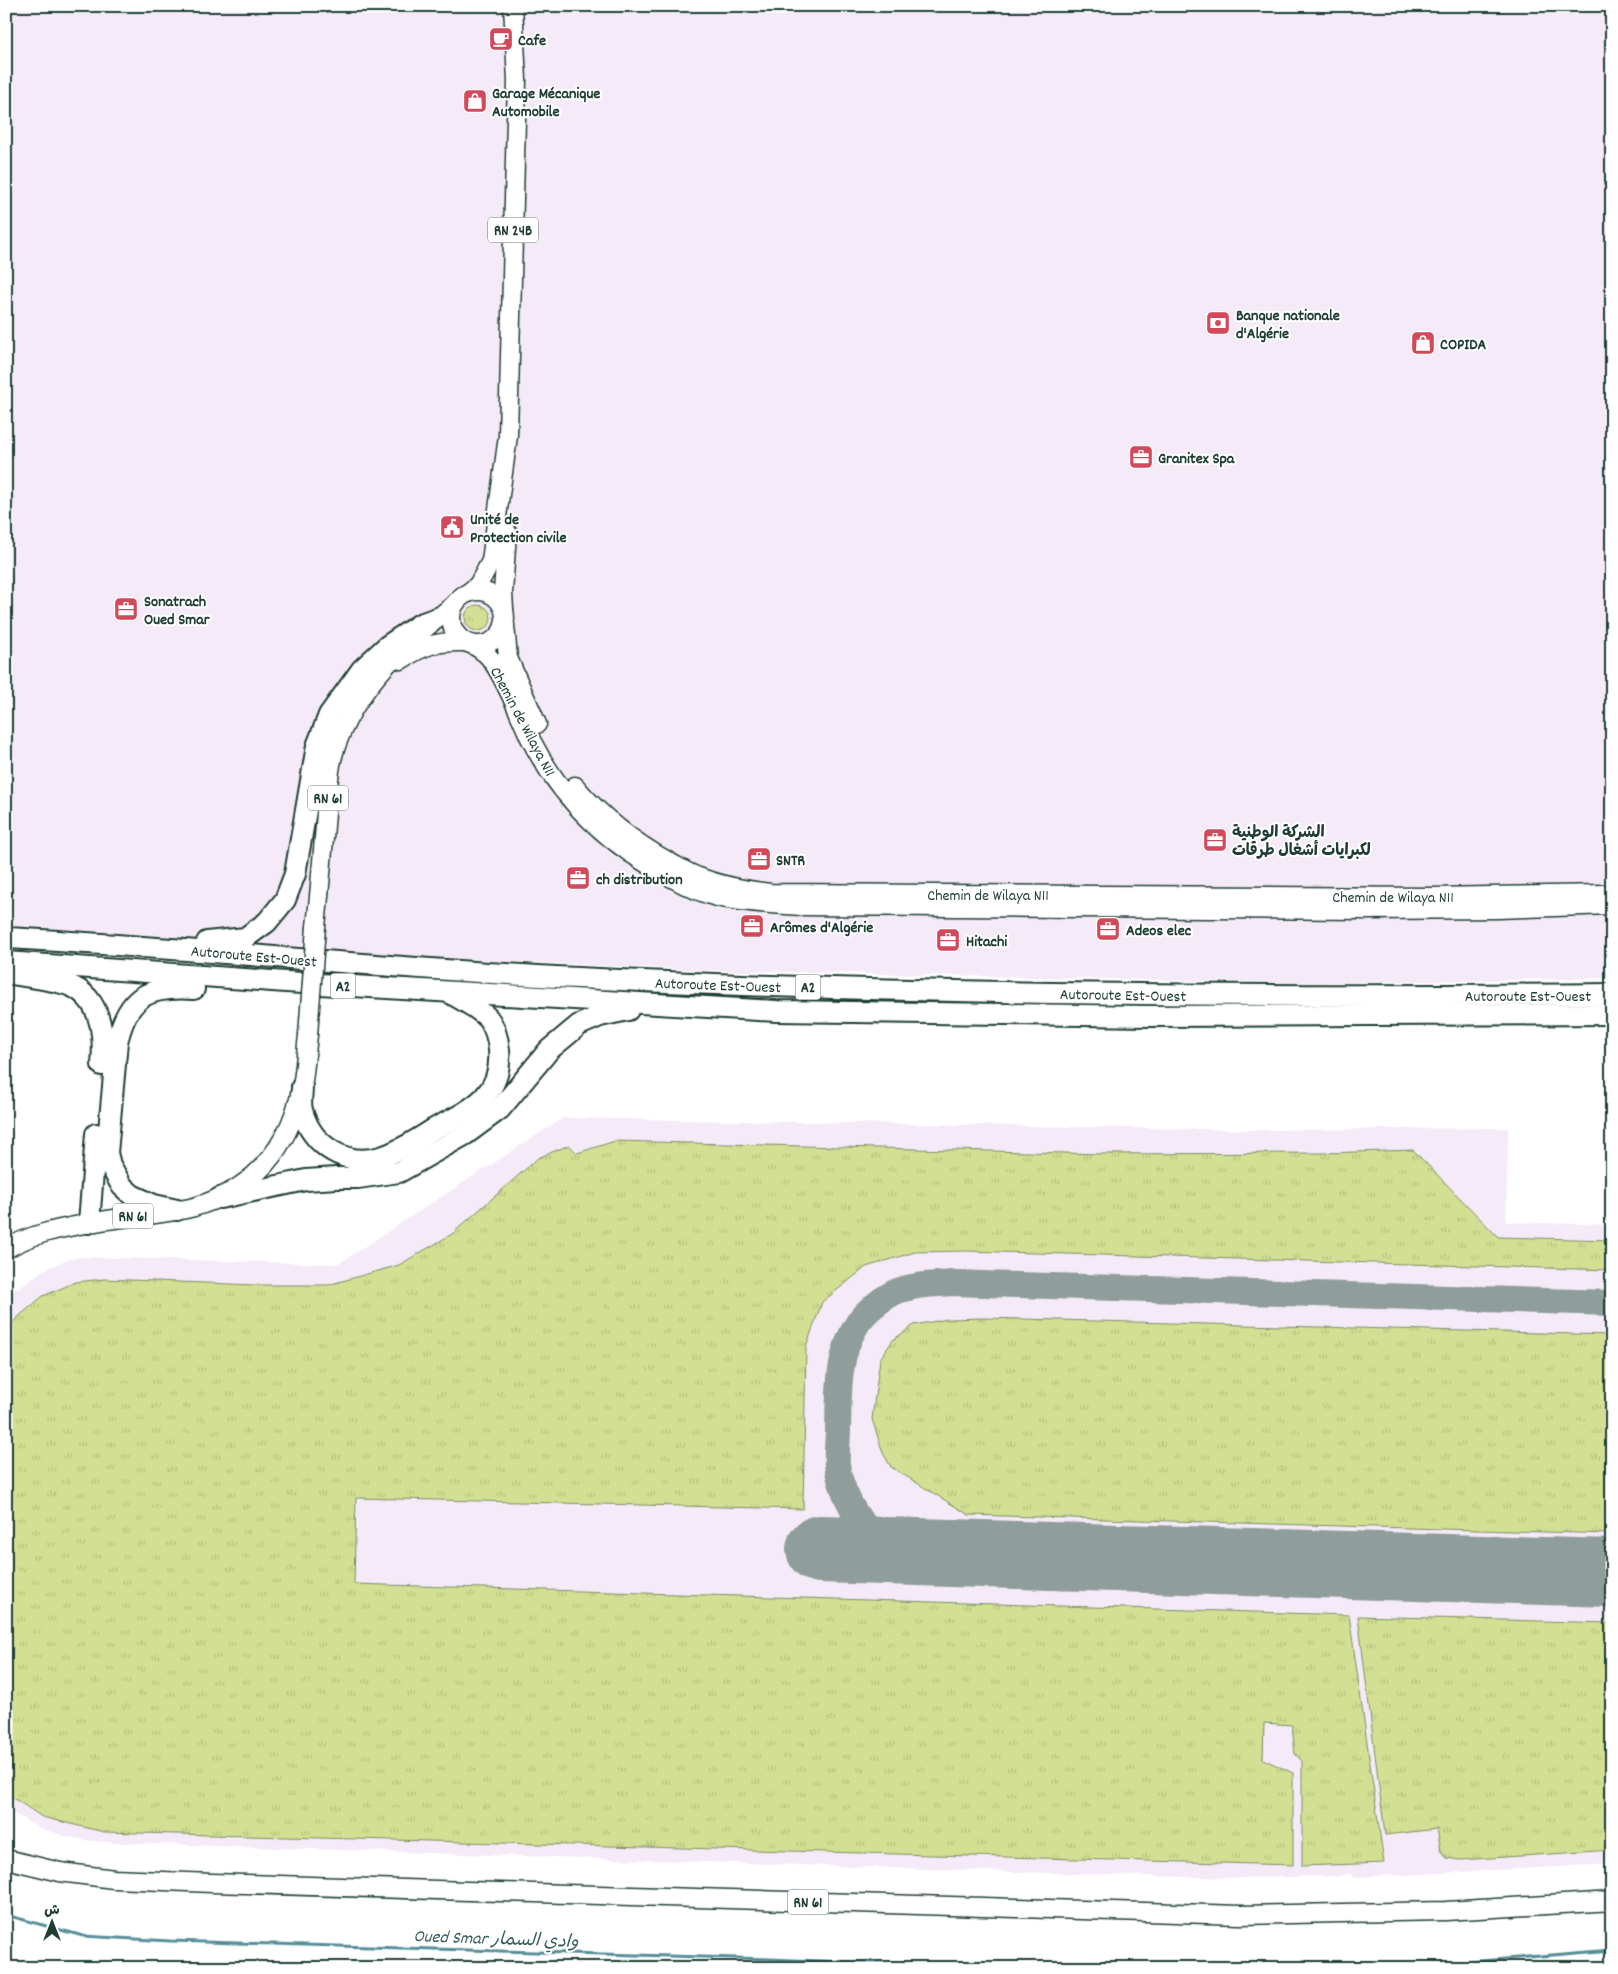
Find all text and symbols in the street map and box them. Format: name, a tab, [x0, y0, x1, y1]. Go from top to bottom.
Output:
cafe icon: Cafe	[488, 26, 514, 52]
place label: Cafe	[518, 30, 546, 53]
place label: Garage Mécanique Automobile	[492, 83, 600, 124]
shop icon: Garage Mécanique Automobile	[462, 88, 488, 114]
road number: RN 24B	[488, 218, 538, 242]
place label: Banque nationale d'Algérie	[1236, 305, 1340, 346]
bank icon: Banque nationale d'Algérie	[1205, 310, 1231, 336]
shop icon: COPIDA	[1410, 330, 1436, 356]
place label: COPIDA	[1440, 334, 1487, 357]
office icon: Granitex Spa	[1128, 444, 1154, 470]
place label: Granitex Spa	[1158, 448, 1236, 471]
place label: Unité de Protection civile	[470, 509, 567, 550]
public building icon: Unité de Protection civile	[439, 514, 465, 540]
place label: Sonatrach Oued Smar	[144, 591, 211, 632]
office icon: Sonatrach Oued Smar	[113, 596, 139, 622]
street label: Chemin de Wilaya N11	[483, 663, 560, 781]
road number: RN 61	[308, 786, 348, 810]
place label: الشركة الوطنية لكبرايات أشغال طرقات	[1232, 822, 1371, 863]
office icon: الشركة الوطنية لكبرايات أشغال طرقات	[1202, 827, 1228, 853]
office icon: SNTR	[746, 846, 772, 872]
place label: SNTR	[776, 850, 805, 873]
office icon: ch distribution	[565, 865, 591, 891]
place label: ch distribution	[596, 869, 683, 892]
street label: Chemin de Wilaya N11	[927, 885, 1049, 908]
street label: Chemin de Wilaya N11	[1332, 887, 1454, 910]
office icon: Arômes d'Algérie	[739, 913, 765, 939]
office icon: Adeos elec	[1095, 916, 1121, 942]
place label: Arômes d'Algérie	[770, 917, 873, 940]
place label: Adeos elec	[1126, 920, 1192, 943]
office icon: Hitachi	[935, 927, 961, 953]
place label: Hitachi	[966, 931, 1007, 954]
street label: Autoroute Est-Ouest	[190, 941, 318, 974]
street label: Autoroute Est-Ouest	[654, 973, 782, 1000]
road number: A2	[330, 974, 356, 998]
road number: A2	[796, 974, 820, 1000]
street label: Autoroute Est-Ouest	[1060, 984, 1186, 1009]
street label: Autoroute Est-Ouest	[1465, 986, 1591, 1009]
road number: RN 61	[113, 1204, 153, 1228]
road number: RN 61	[788, 1890, 828, 1914]
north arrow	[28, 1896, 78, 1946]
text: ش	[44, 1901, 60, 1921]
water label: Oued Smar وادي السمار	[413, 1925, 580, 1956]

